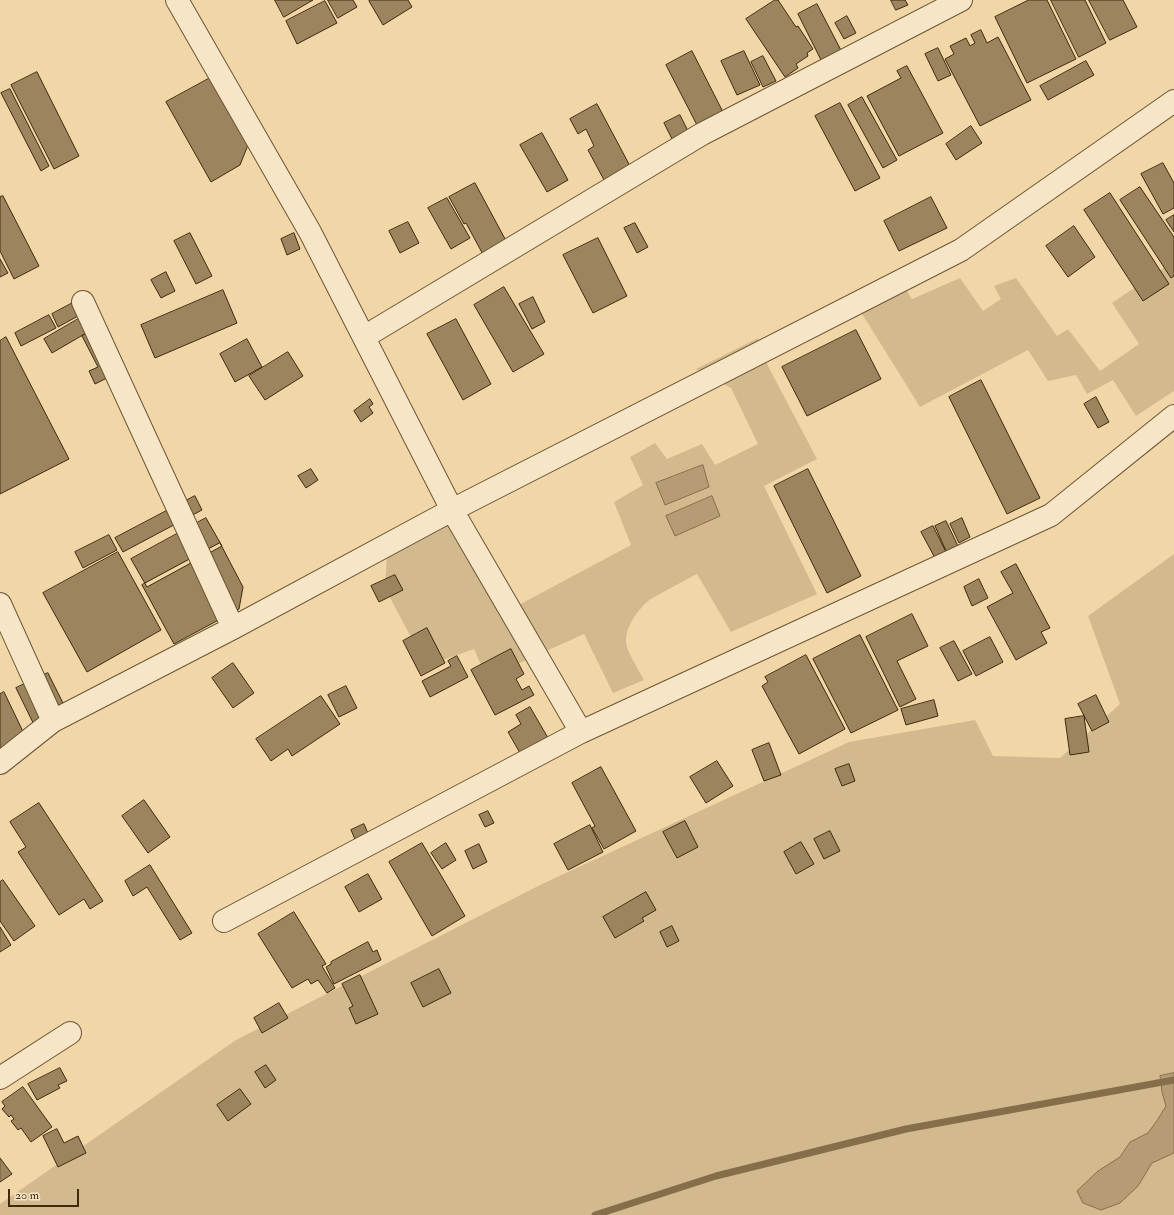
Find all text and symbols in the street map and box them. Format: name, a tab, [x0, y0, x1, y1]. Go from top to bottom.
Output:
scale bar	[10, 1181, 81, 1207]
text: 20 m	[15, 1188, 39, 1203]

